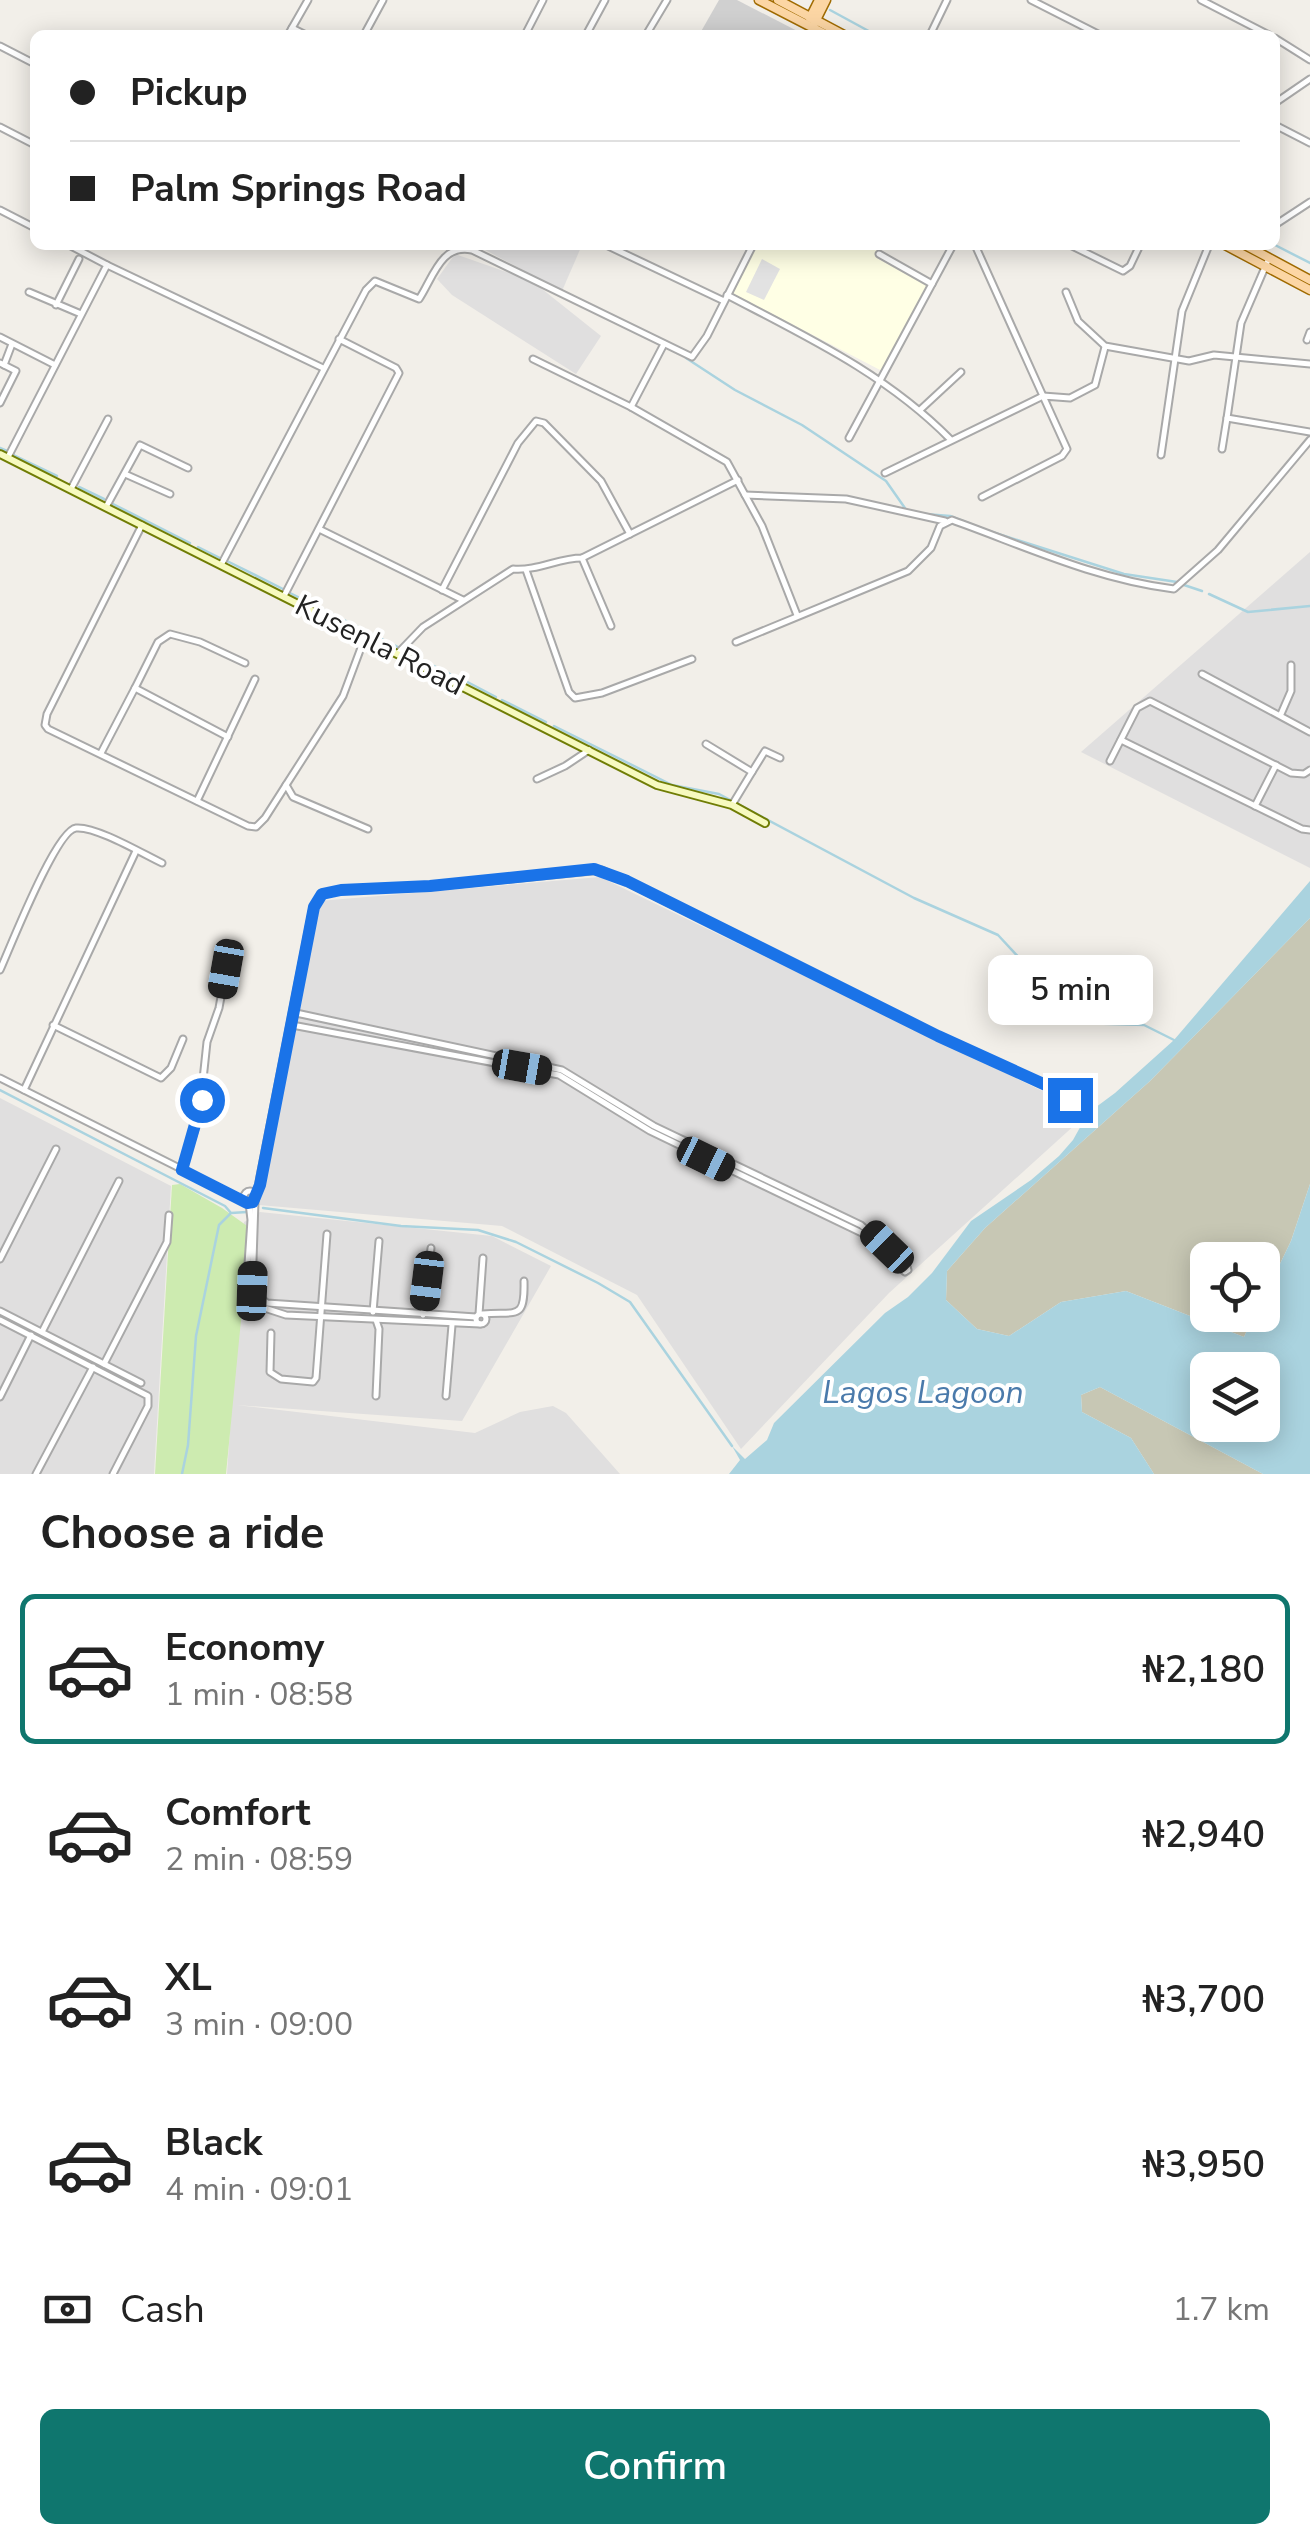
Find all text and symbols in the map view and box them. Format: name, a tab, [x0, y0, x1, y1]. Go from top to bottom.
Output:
text: Pickup	[130, 67, 248, 118]
text: Palm Springs Road	[130, 163, 467, 214]
street label: Kusenla Road	[288, 585, 471, 706]
car	[206, 937, 246, 1001]
callout: 5 min	[988, 955, 1152, 1025]
text: 5 min	[1030, 968, 1111, 1011]
car	[490, 1047, 554, 1087]
route start	[180, 1078, 225, 1123]
route end	[1048, 1078, 1093, 1123]
car	[672, 1132, 740, 1186]
car	[855, 1215, 919, 1279]
map controls	[1190, 1242, 1280, 1442]
button: locate	[1190, 1242, 1280, 1332]
car	[408, 1249, 446, 1313]
car	[236, 1260, 268, 1322]
button: layers	[1190, 1352, 1280, 1442]
water label: Lagos Lagoon	[822, 1371, 1024, 1414]
text: Choose a ride	[40, 1503, 325, 1564]
text: Economy	[165, 1622, 324, 1673]
icon: car	[45, 1624, 135, 1714]
text: ₦2,180	[1142, 1644, 1265, 1695]
text: 1 min · 08:58	[165, 1673, 353, 1716]
text: Comfort	[165, 1787, 310, 1838]
icon: car	[45, 1789, 135, 1879]
text: ₦2,940	[1142, 1809, 1265, 1860]
text: 2 min · 08:59	[165, 1838, 353, 1881]
text: XL	[165, 1952, 212, 2003]
icon: car	[45, 1954, 135, 2044]
text: ₦3,700	[1142, 1974, 1265, 2025]
text: 3 min · 09:00	[165, 2003, 353, 2046]
text: Black	[165, 2117, 262, 2168]
icon: car	[45, 2119, 135, 2209]
text: ₦3,950	[1142, 2139, 1265, 2190]
text: 4 min · 09:01	[165, 2168, 353, 2211]
icon: cash	[40, 2282, 95, 2337]
text: Cash	[120, 2284, 205, 2335]
text: 1.7 km	[1173, 2288, 1270, 2331]
button: Confirm	[40, 2409, 1270, 2524]

